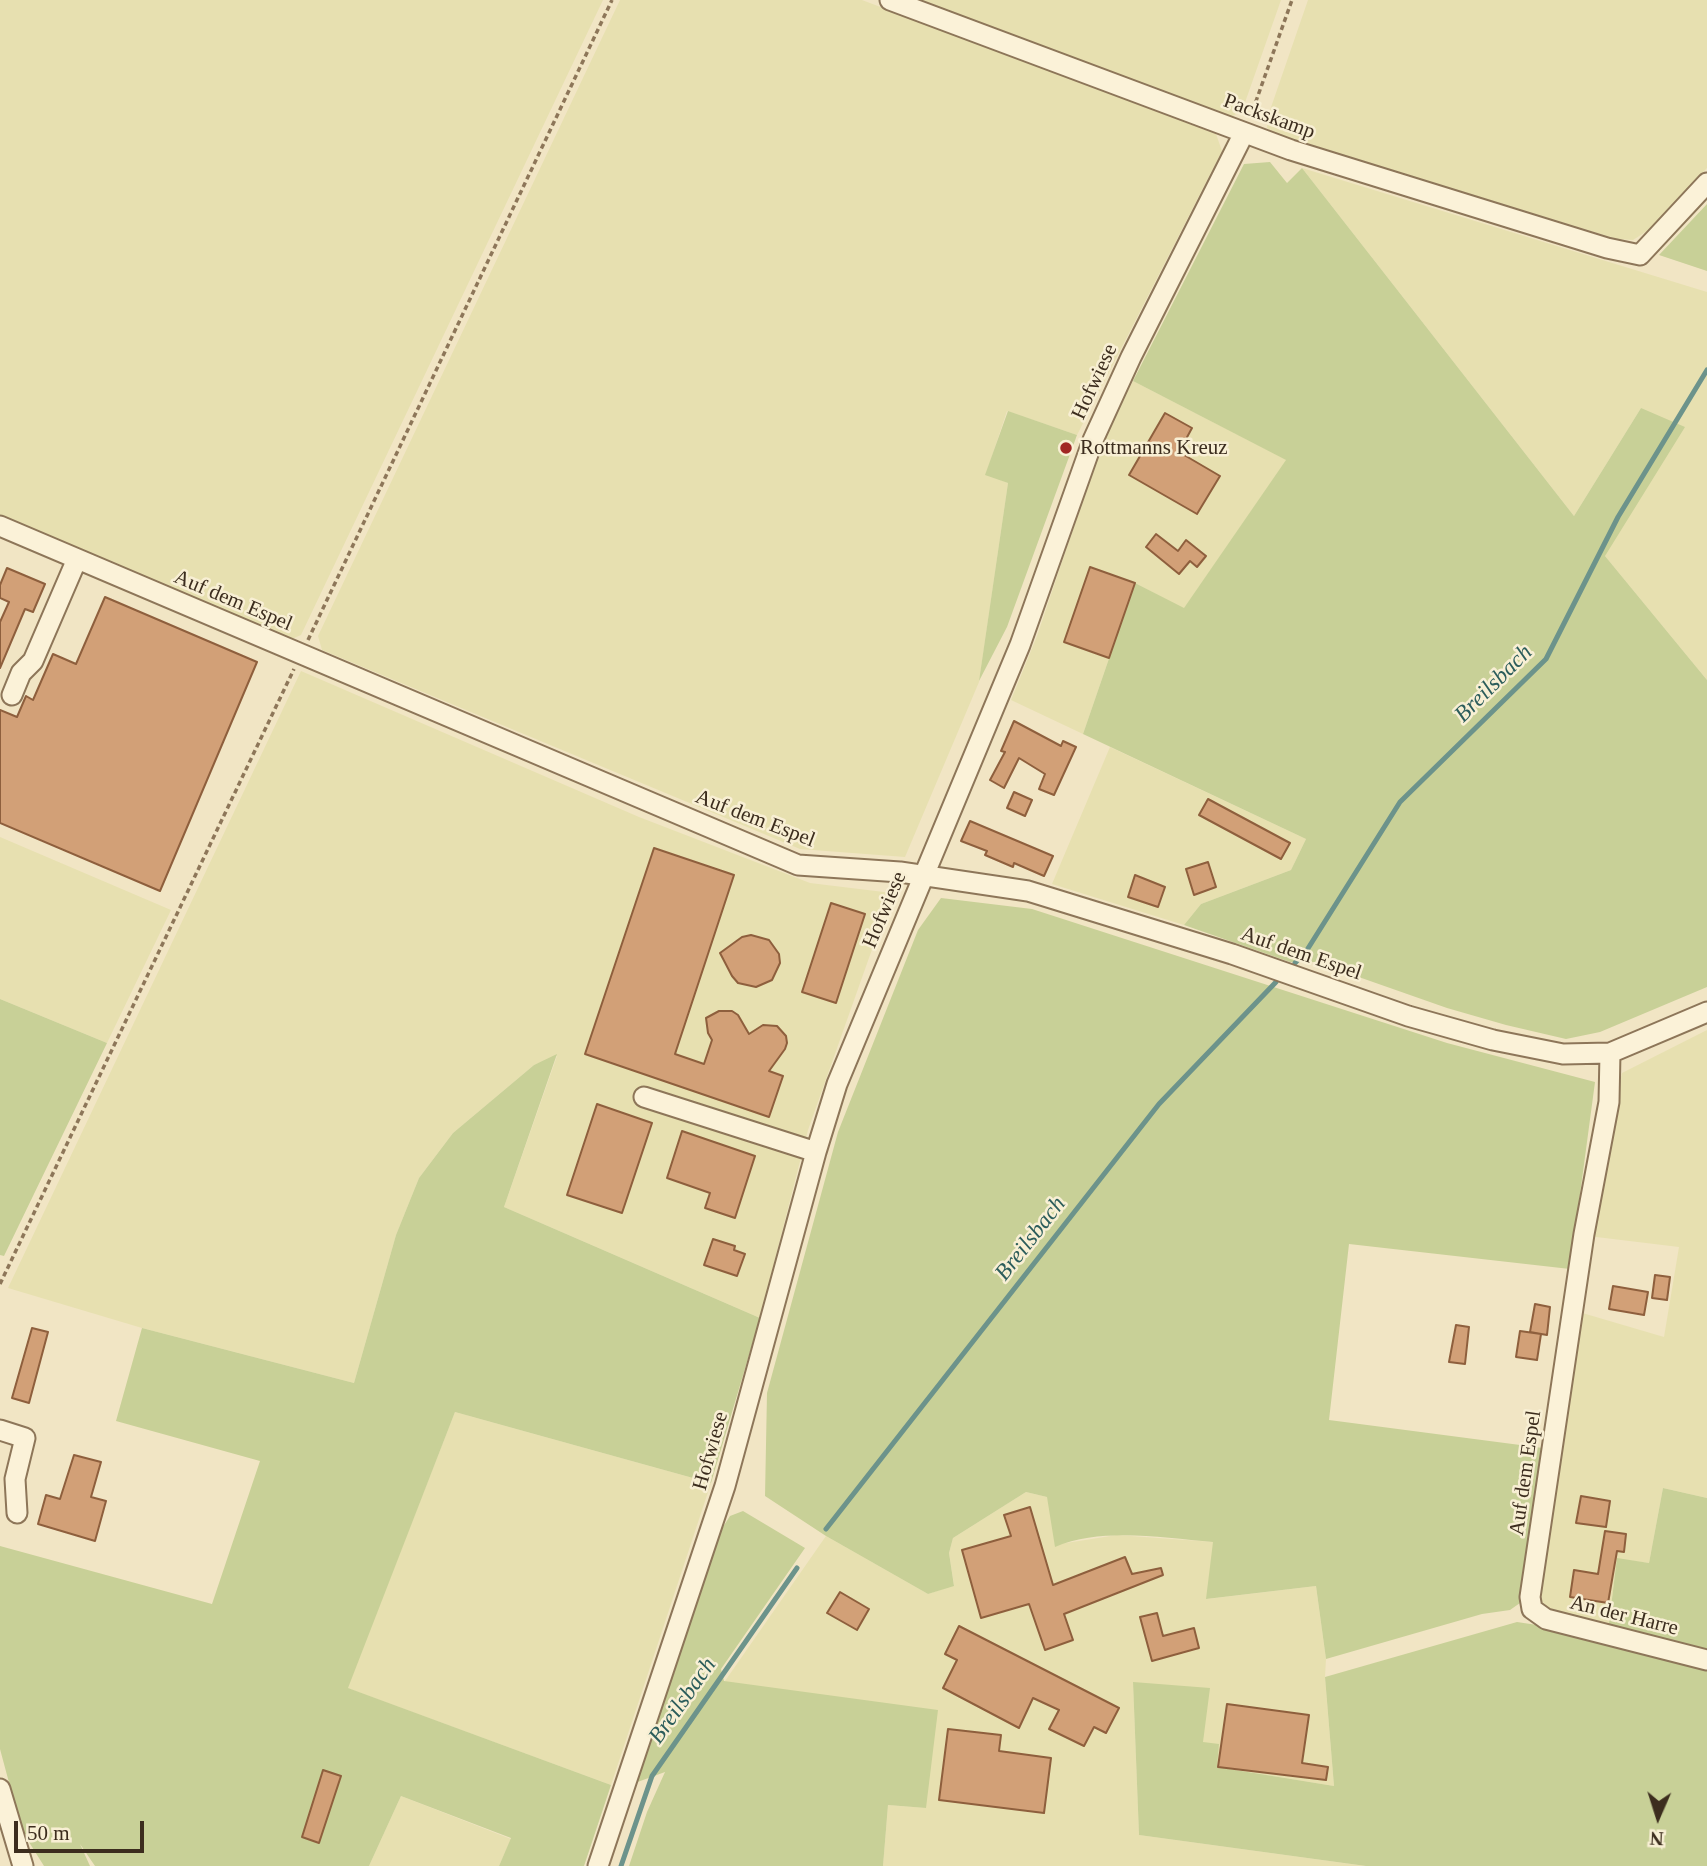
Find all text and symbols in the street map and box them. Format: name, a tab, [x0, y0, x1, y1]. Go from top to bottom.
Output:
street label: Packskamp	[1220, 89, 1318, 145]
street label: Hofwiese	[1067, 340, 1123, 424]
place label: Rottmanns Kreuz	[1080, 435, 1228, 461]
marker: Rottmanns Kreuz	[1058, 440, 1074, 456]
street label: Auf dem Espel	[170, 565, 296, 637]
water label: Breilsbach	[1449, 639, 1539, 729]
street label: Auf dem Espel	[692, 785, 818, 853]
street label: Hofwiese	[858, 868, 912, 952]
street label: Auf dem Espel	[1237, 922, 1365, 986]
water label: Breilsbach	[990, 1192, 1072, 1286]
street label: Hofwiese	[688, 1409, 734, 1493]
street label: Auf dem Espel	[1505, 1409, 1547, 1537]
street label: An der Harre	[1567, 1590, 1681, 1642]
water label: Breilsbach	[643, 1653, 723, 1749]
north arrow	[1623, 1782, 1693, 1852]
scale bar	[18, 1806, 147, 1850]
text: 50 m	[27, 1821, 70, 1845]
text: N	[1649, 1828, 1664, 1849]

